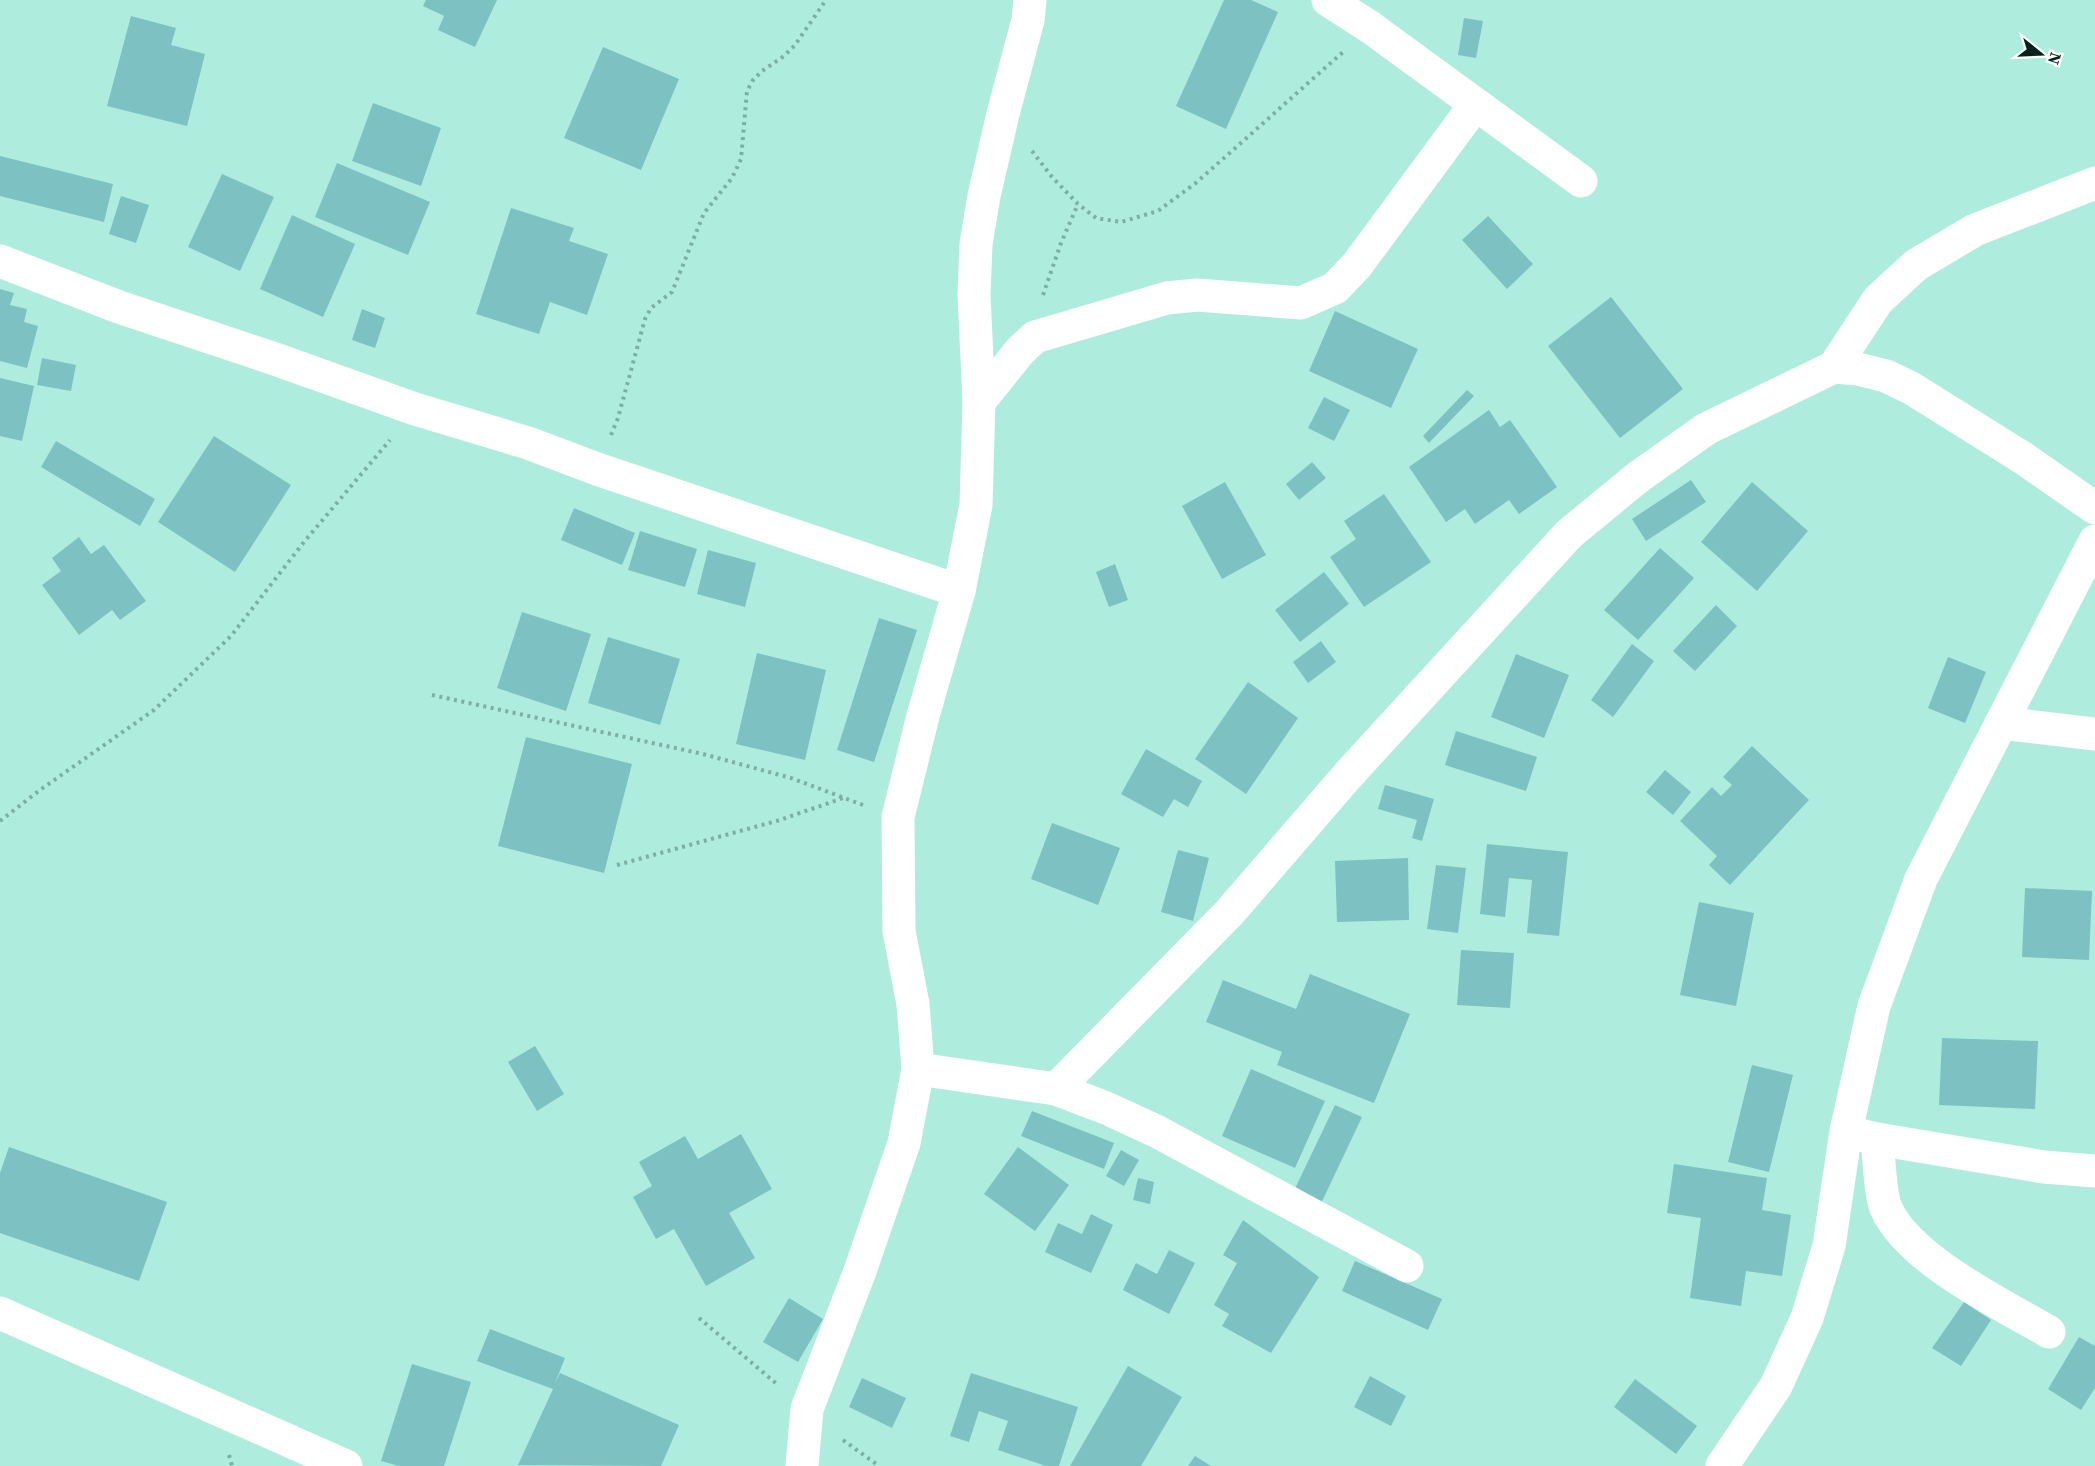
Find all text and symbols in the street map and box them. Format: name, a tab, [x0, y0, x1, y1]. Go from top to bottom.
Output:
north arrow	[2011, 24, 2071, 84]
text: N	[2043, 50, 2068, 68]

